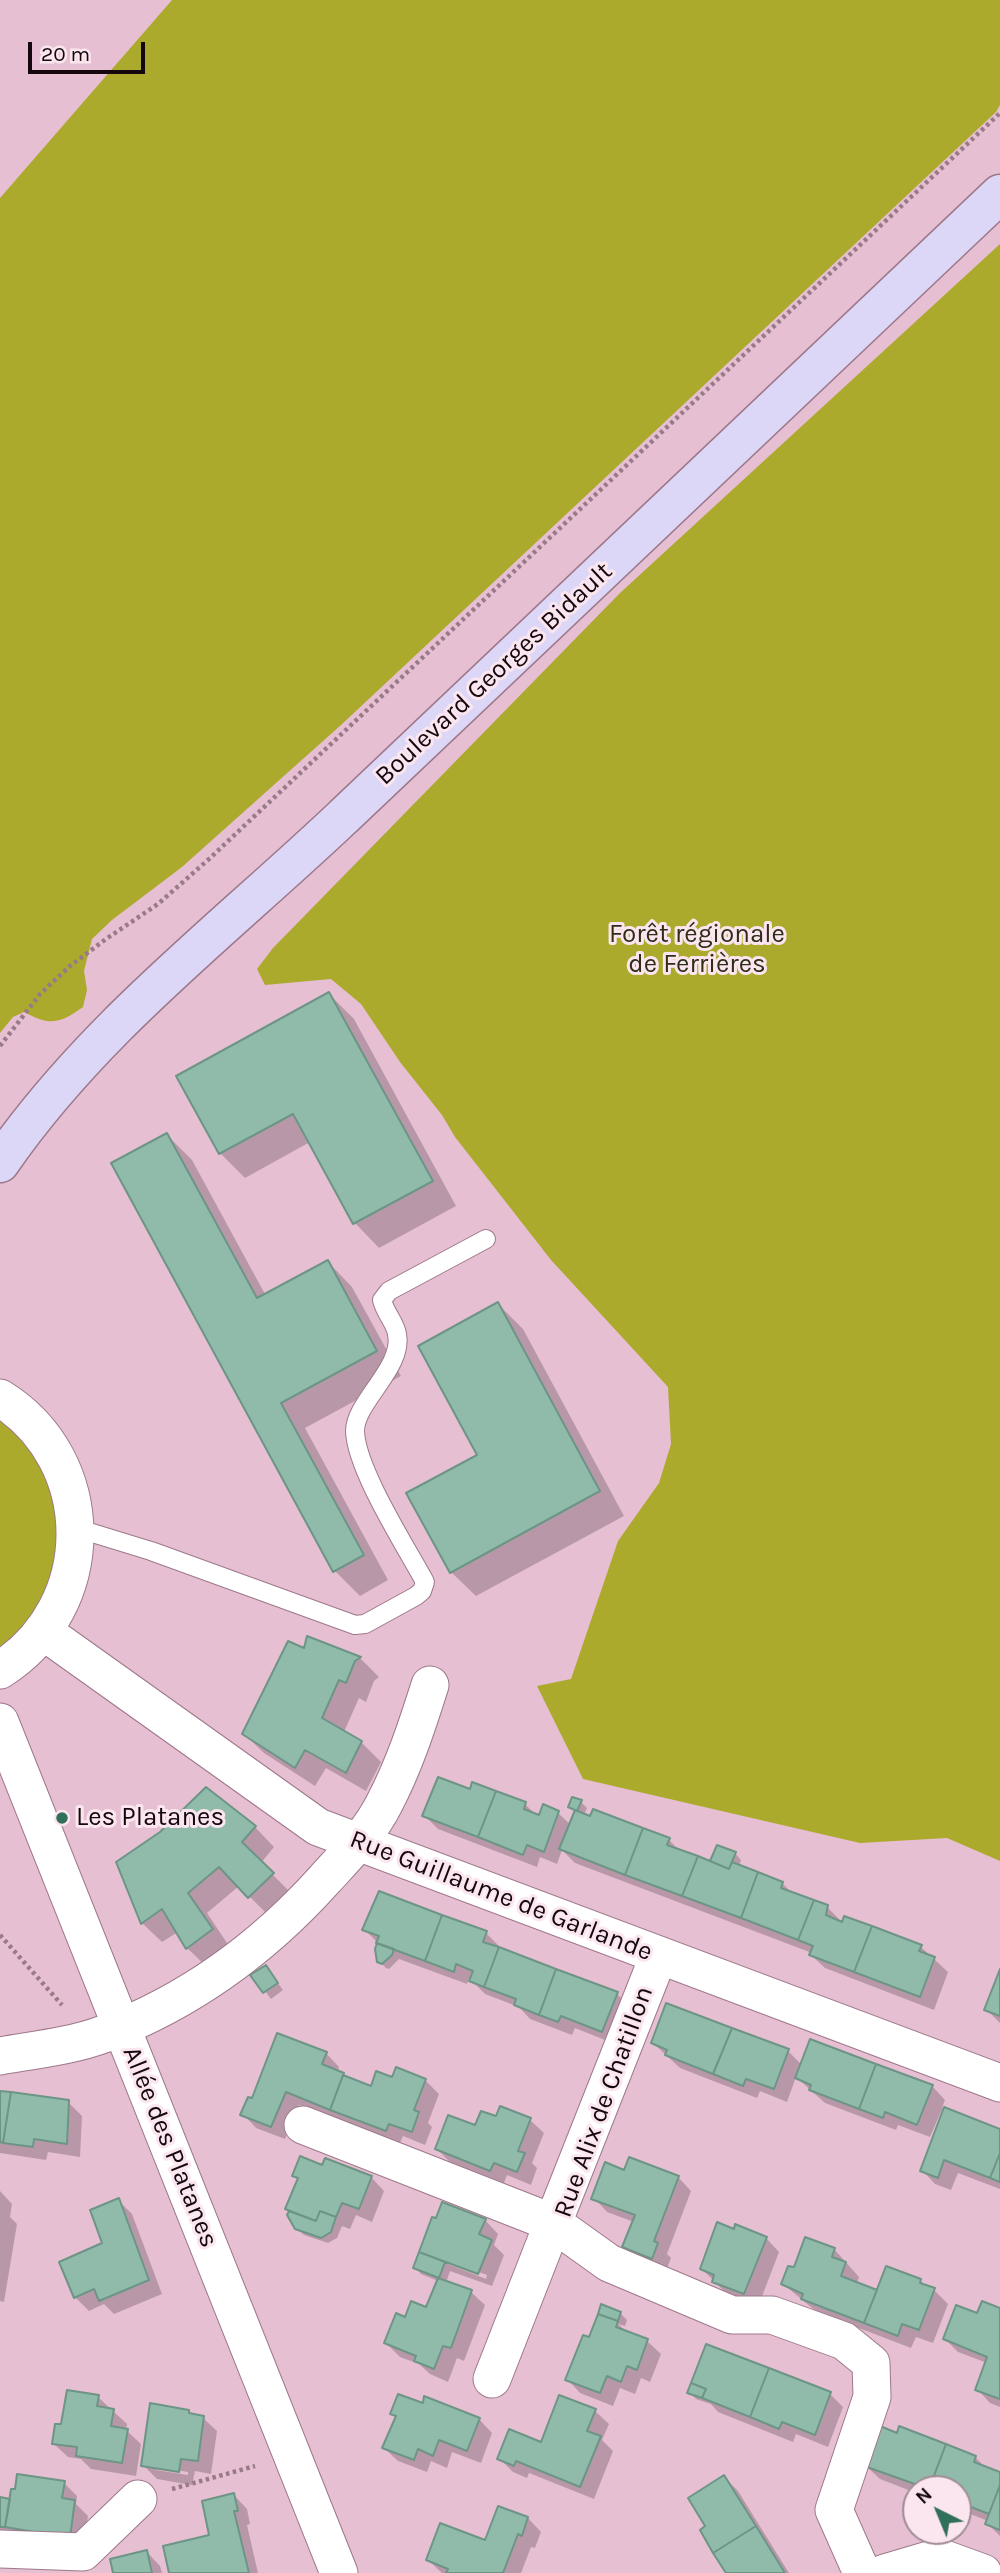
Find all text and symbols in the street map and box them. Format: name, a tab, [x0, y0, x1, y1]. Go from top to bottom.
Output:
scale bar	[32, 28, 149, 72]
text: 20 m	[41, 42, 90, 66]
street label: Boulevard Georges Bidault	[369, 556, 619, 792]
park label: Forêt régionale de Ferrières	[609, 919, 785, 981]
place label: Les Platanes	[76, 1802, 224, 1834]
marker: Les Platanes	[54, 1810, 70, 1826]
street label: Rue Guillaume de Garlande	[345, 1824, 657, 1968]
street label: Rue Alix de Chatillon	[548, 1982, 660, 2222]
street label: Allée des Platanes	[116, 2042, 224, 2252]
north arrow	[902, 2475, 972, 2545]
text: N	[912, 2483, 937, 2509]

